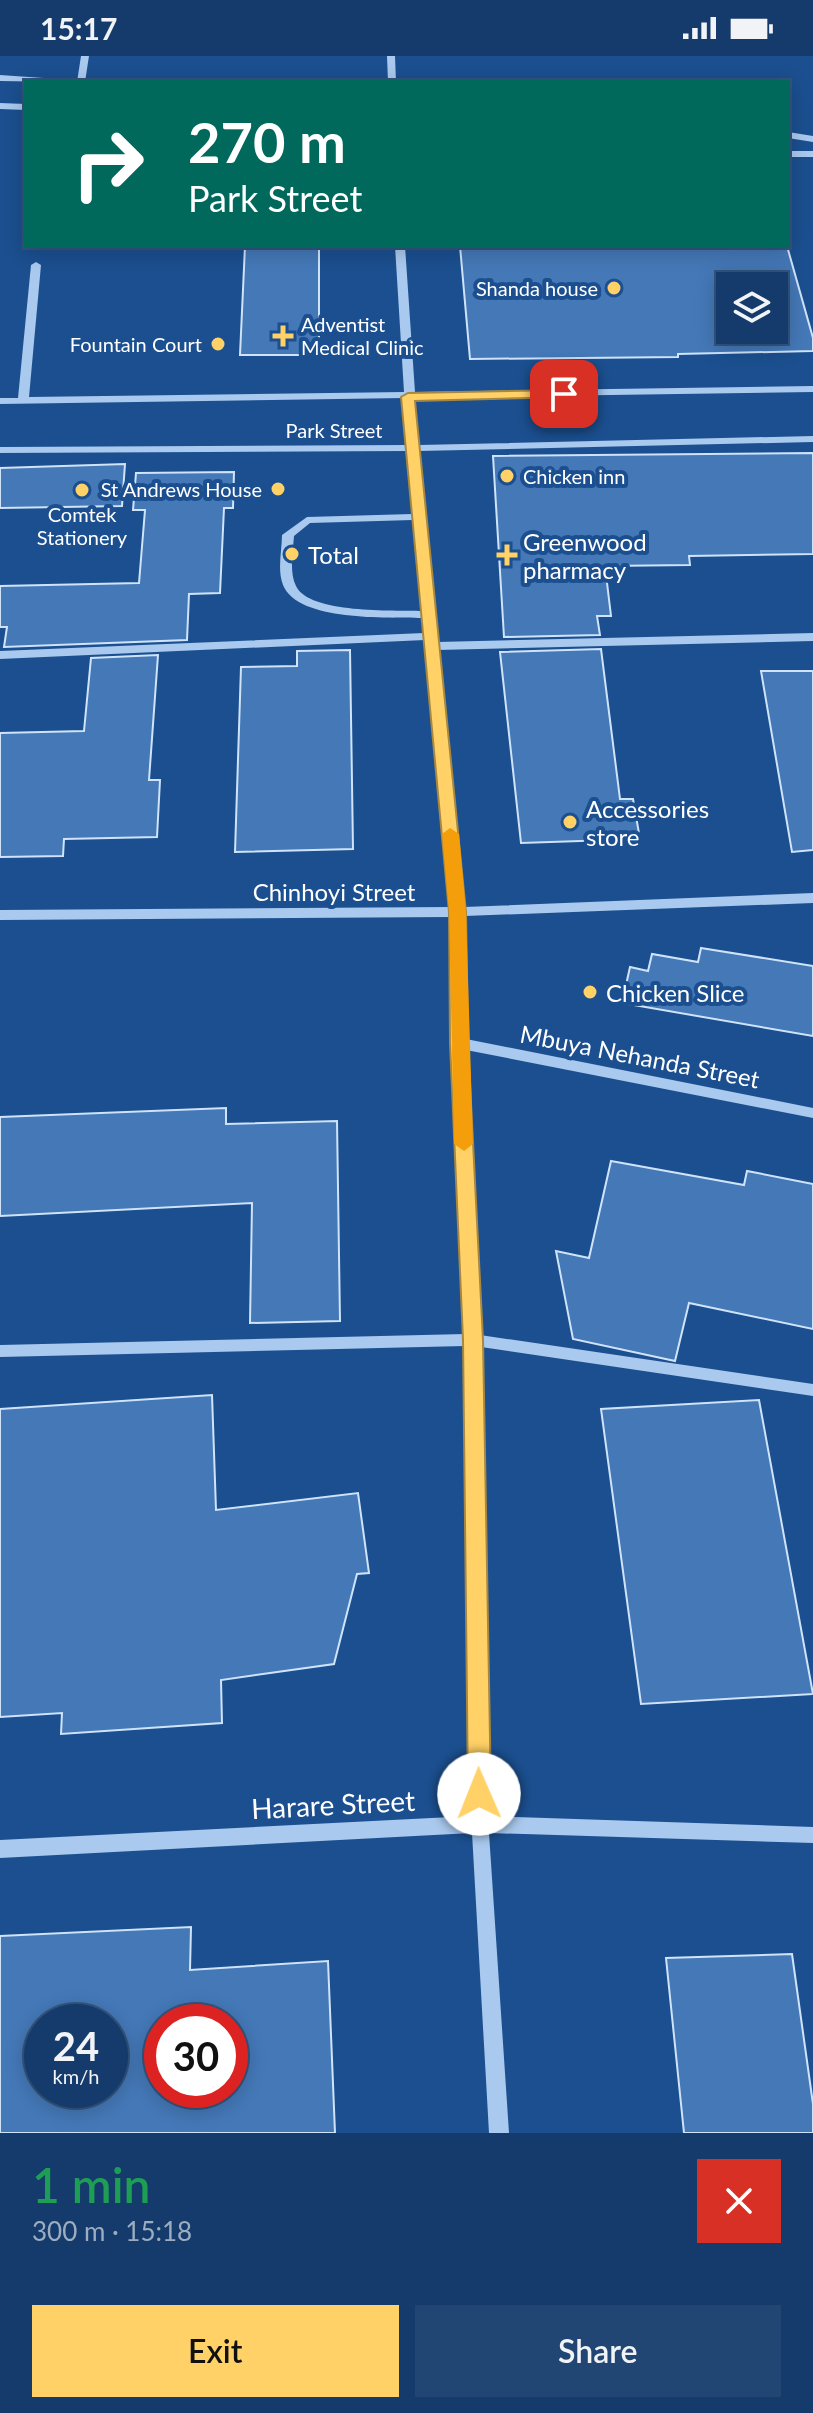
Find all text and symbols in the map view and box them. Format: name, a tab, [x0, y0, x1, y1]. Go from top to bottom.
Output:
text: 15:17	[40, 10, 117, 46]
text: 270 m	[188, 108, 346, 175]
icon: right	[56, 112, 160, 216]
text: Park Street	[188, 176, 362, 220]
map controls	[716, 272, 788, 344]
button: layers	[716, 272, 788, 344]
place label: Shanda house	[476, 276, 598, 300]
marker: Shanda house	[605, 279, 623, 297]
place label: Adventist Medical Clinic	[301, 312, 424, 359]
marker: Adventist Medical Clinic	[272, 325, 294, 347]
place label: Fountain Court	[70, 332, 202, 356]
marker: Fountain Court	[209, 335, 227, 353]
pin	[530, 360, 598, 428]
icon: arrive	[542, 372, 586, 416]
street label: Park Street	[286, 418, 382, 442]
place label: Chicken inn	[523, 464, 625, 488]
marker: Chicken inn	[498, 467, 516, 485]
place label: St Andrews House	[101, 477, 262, 501]
marker: St Andrews House	[269, 480, 287, 498]
marker: Comtek Stationery	[73, 481, 91, 499]
place label: Comtek Stationery	[37, 502, 128, 549]
place label: Greenwood pharmacy	[523, 527, 647, 584]
place label: Total	[308, 540, 359, 569]
marker: Total	[283, 545, 301, 563]
marker: Greenwood pharmacy	[498, 546, 516, 564]
place label: Accessories store	[586, 794, 709, 851]
marker: Accessories store	[561, 813, 579, 831]
street label: Chinhoyi Street	[253, 877, 416, 906]
place label: Chicken Slice	[606, 978, 745, 1007]
marker: Chicken Slice	[581, 983, 599, 1001]
street label: Mbuya Nehanda Street	[518, 1019, 763, 1094]
position arrow	[437, 1752, 521, 1836]
street label: Harare Street	[250, 1783, 416, 1825]
speed limit sign: 30	[144, 2004, 248, 2108]
text: 24	[53, 2022, 99, 2070]
text: km/h	[53, 2064, 99, 2088]
text: 1 min	[32, 2156, 150, 2213]
button: close	[697, 2159, 781, 2243]
text: 300 m · 15:18	[32, 2215, 192, 2247]
button: Exit	[32, 2305, 399, 2397]
button: Share	[415, 2305, 781, 2397]

